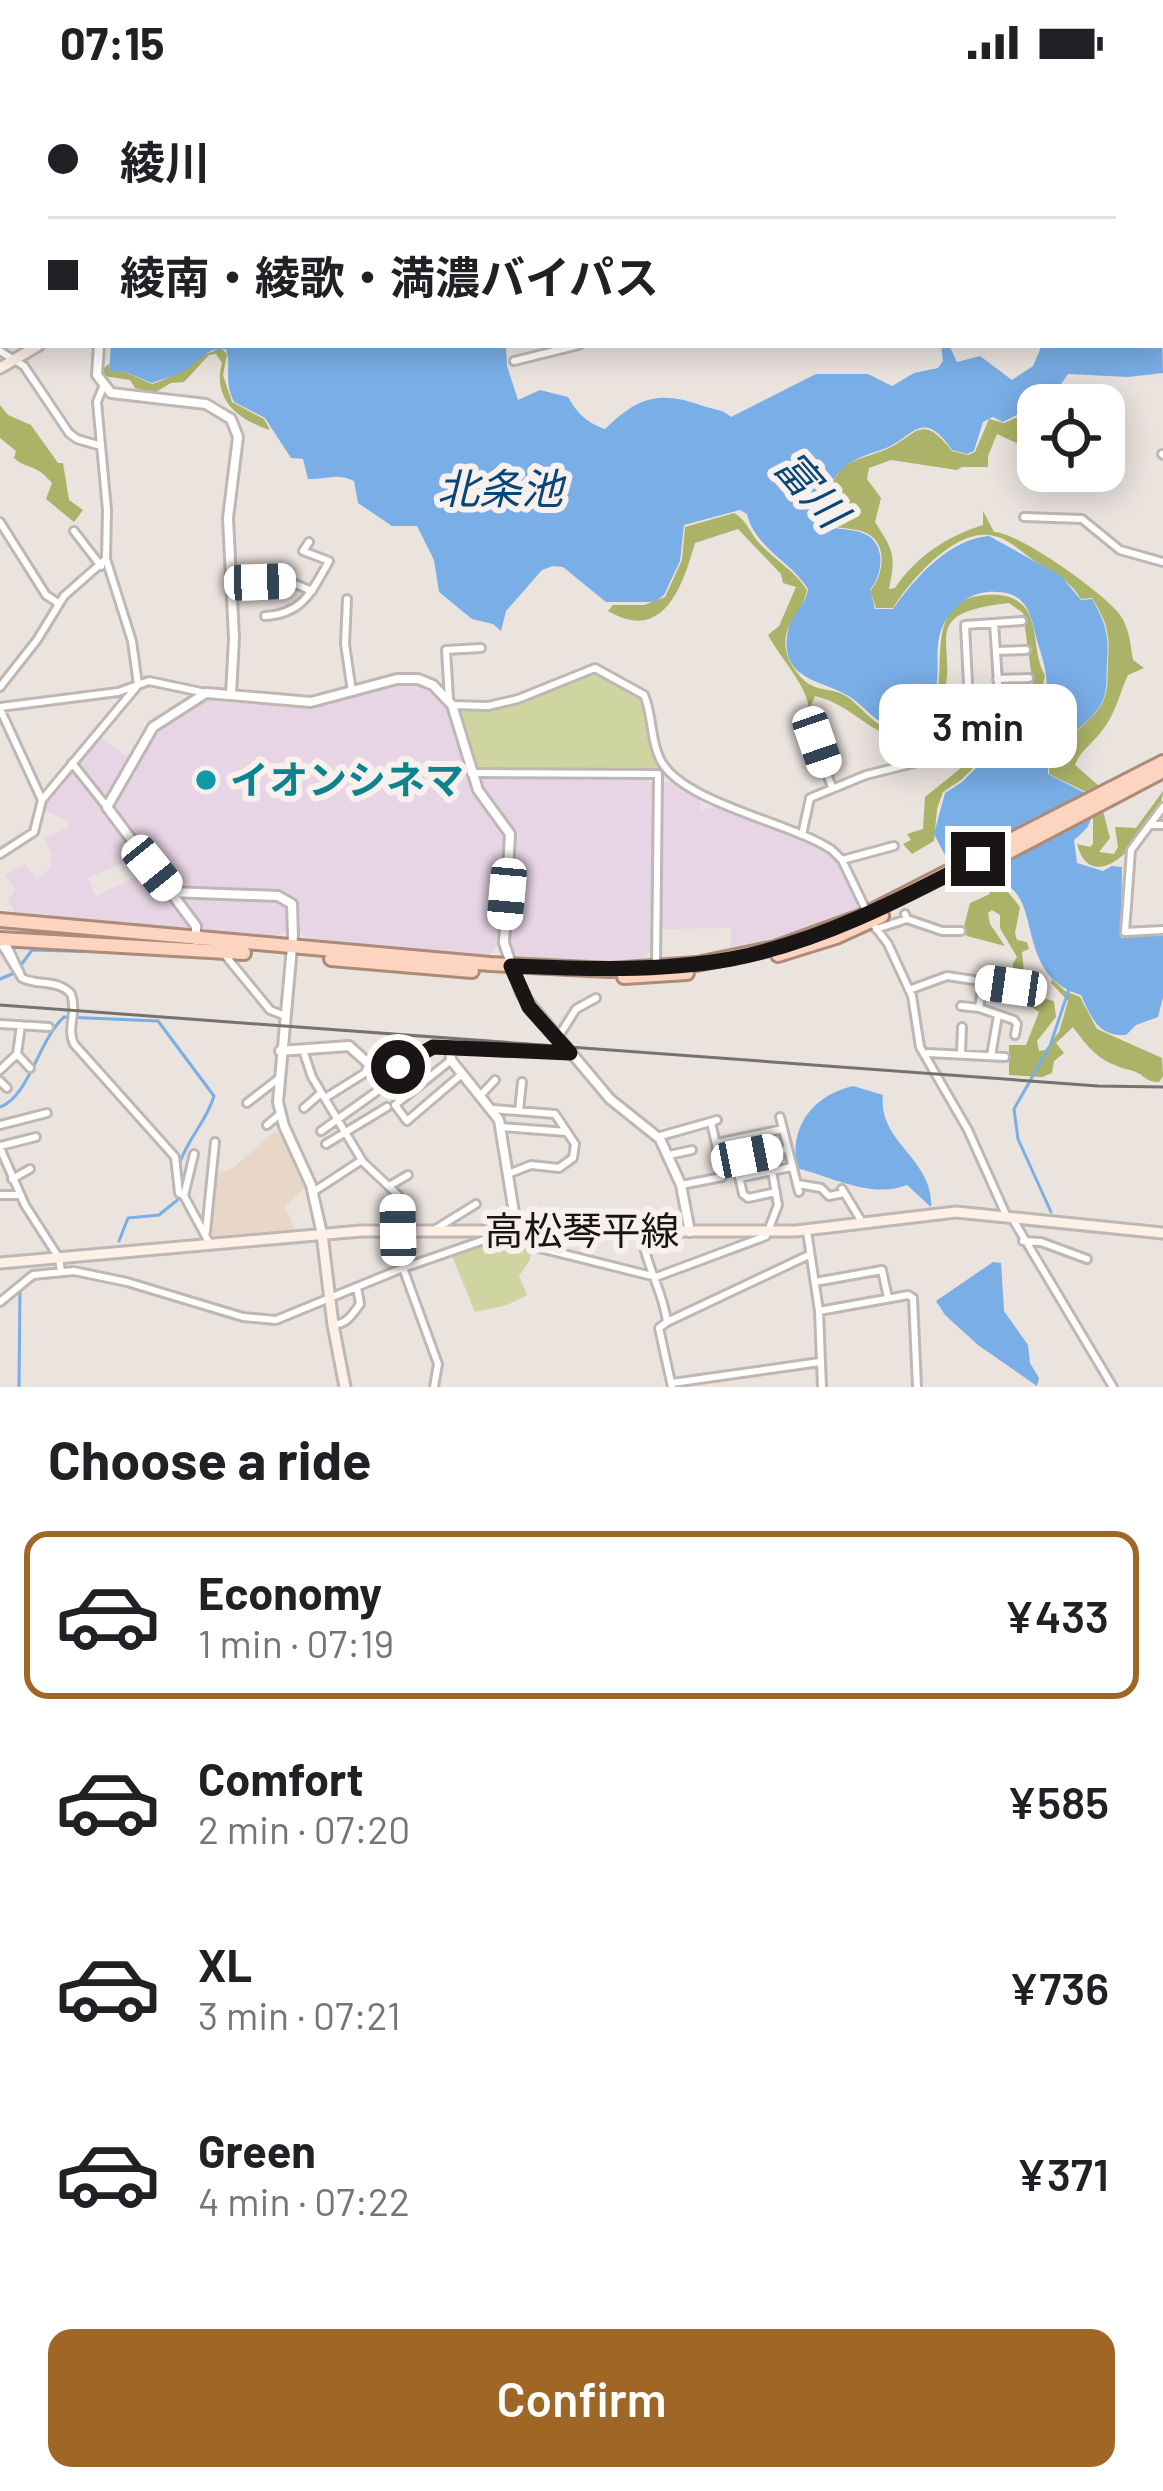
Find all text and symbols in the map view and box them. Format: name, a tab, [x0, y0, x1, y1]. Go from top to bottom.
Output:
text: 07:15	[60, 15, 165, 69]
text: 綾川	[120, 134, 210, 188]
text: 綾南・綾歌・満濃バイパス	[120, 249, 659, 303]
map controls	[1017, 384, 1125, 492]
button: locate	[1017, 384, 1125, 492]
water label: 富川	[766, 440, 862, 539]
water label: 北条池	[437, 462, 567, 512]
car	[223, 563, 297, 601]
callout: 3 min	[879, 685, 1077, 769]
car	[788, 702, 846, 782]
text: 3 min	[932, 702, 1024, 749]
place label: イオンシネマ	[230, 755, 464, 802]
marker: イオンシネマ	[193, 767, 219, 793]
car	[115, 829, 189, 907]
route end	[951, 832, 1005, 886]
car	[486, 857, 528, 931]
car	[973, 963, 1049, 1009]
route start	[371, 1040, 425, 1094]
car	[708, 1131, 786, 1181]
car	[379, 1194, 417, 1266]
street label: 高松琴平線	[484, 1206, 680, 1253]
text: Choose a ride	[48, 1426, 372, 1491]
icon: car	[54, 1561, 162, 1669]
text: Economy	[198, 1565, 382, 1619]
text: ¥433	[1004, 1588, 1109, 1642]
text: 1 min · 07:19	[198, 1619, 394, 1666]
icon: car	[54, 1747, 162, 1855]
text: Comfort	[198, 1751, 364, 1805]
text: ¥585	[1006, 1774, 1109, 1828]
text: 2 min · 07:20	[198, 1805, 410, 1852]
icon: car	[54, 1933, 162, 2041]
text: XL	[198, 1937, 252, 1991]
text: ¥736	[1008, 1960, 1109, 2014]
text: 3 min · 07:21	[198, 1991, 401, 2038]
icon: car	[54, 2119, 162, 2227]
text: Green	[198, 2123, 316, 2177]
text: ¥371	[1016, 2146, 1109, 2200]
text: 4 min · 07:22	[198, 2177, 410, 2224]
button: Confirm	[48, 2329, 1115, 2467]

